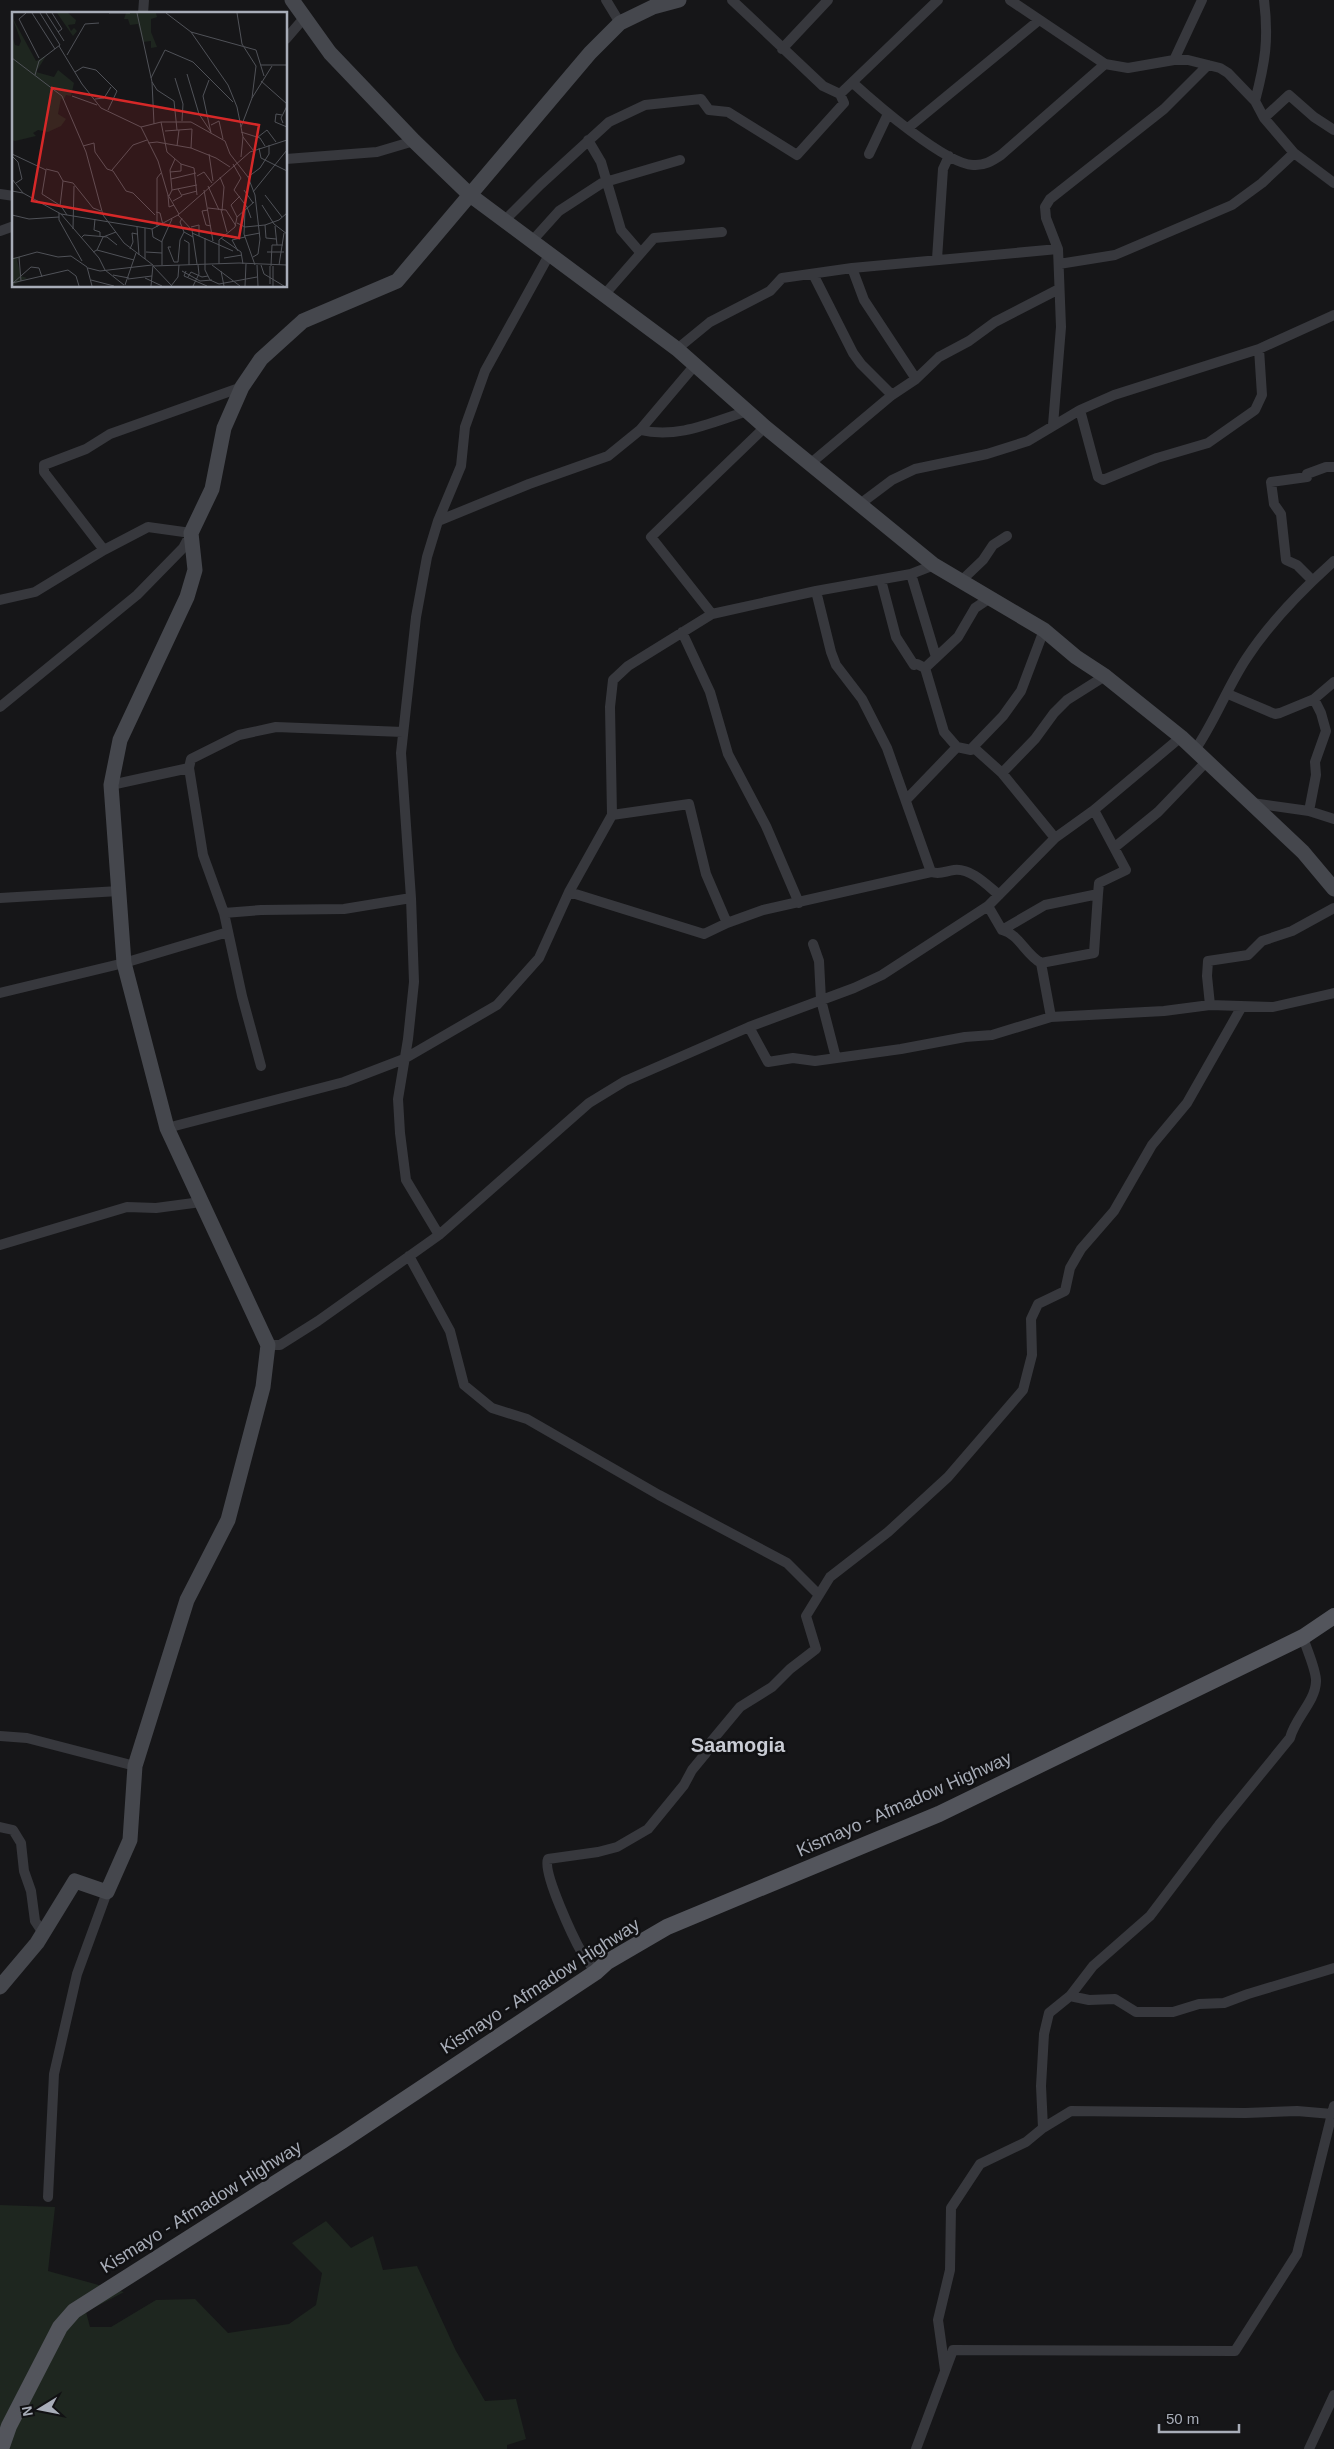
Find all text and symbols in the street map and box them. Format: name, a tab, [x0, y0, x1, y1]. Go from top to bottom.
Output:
inset map	[12, 12, 288, 288]
district label: Saamogia	[691, 1734, 786, 1756]
street label: Kismayo - Afmadow Highway	[793, 1747, 1015, 1861]
street label: Kismayo - Afmadow Highway	[437, 1914, 643, 2058]
street label: Kismayo - Afmadow Highway	[97, 2137, 305, 2277]
north arrow	[15, 2384, 65, 2434]
scale bar	[1159, 2402, 1239, 2434]
text: N	[18, 2405, 36, 2418]
text: 50 m	[1166, 2410, 1199, 2427]

